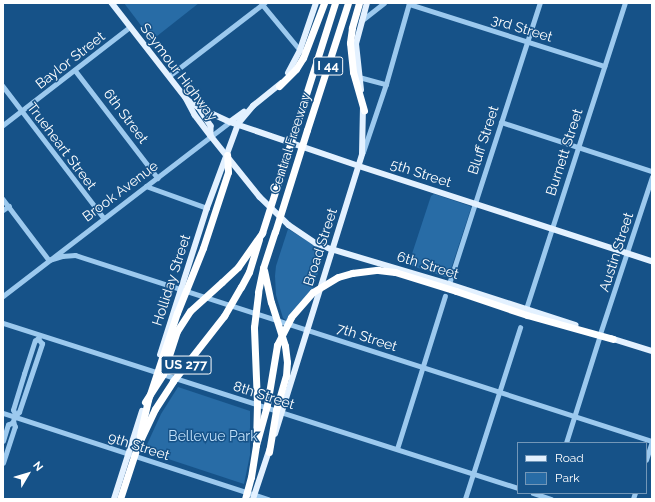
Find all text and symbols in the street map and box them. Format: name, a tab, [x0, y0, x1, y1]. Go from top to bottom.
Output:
street label: 3rd Street	[489, 11, 555, 45]
street label: Seymour Highway	[137, 20, 221, 124]
street label: Baylor Street	[32, 28, 108, 92]
road number: I 44	[313, 55, 343, 77]
street label: 6th Street	[100, 86, 152, 146]
street label: Central Freeway	[266, 90, 314, 196]
street label: Trueheart Street	[24, 99, 100, 193]
street label: Bluff Street	[464, 103, 502, 177]
street label: Burnett Street	[542, 106, 586, 198]
street label: 5th Street	[389, 155, 453, 191]
street label: Brook Avenue	[79, 157, 161, 225]
street label: Broad Street	[299, 206, 341, 288]
street label: Austin Street	[595, 210, 637, 294]
street label: Holliday Street	[148, 232, 194, 328]
street label: 6th Street	[395, 248, 461, 282]
street label: 7th Street	[335, 319, 399, 355]
road number: US 277	[160, 354, 212, 376]
street label: 8th Street	[231, 377, 297, 413]
street label: 9th Street	[106, 428, 172, 464]
park label: Bellevue Park	[168, 428, 258, 444]
legend	[517, 442, 647, 494]
text: Road	[555, 451, 584, 465]
north arrow	[8, 454, 48, 494]
text: N	[30, 459, 46, 474]
text: Park	[555, 471, 580, 485]

